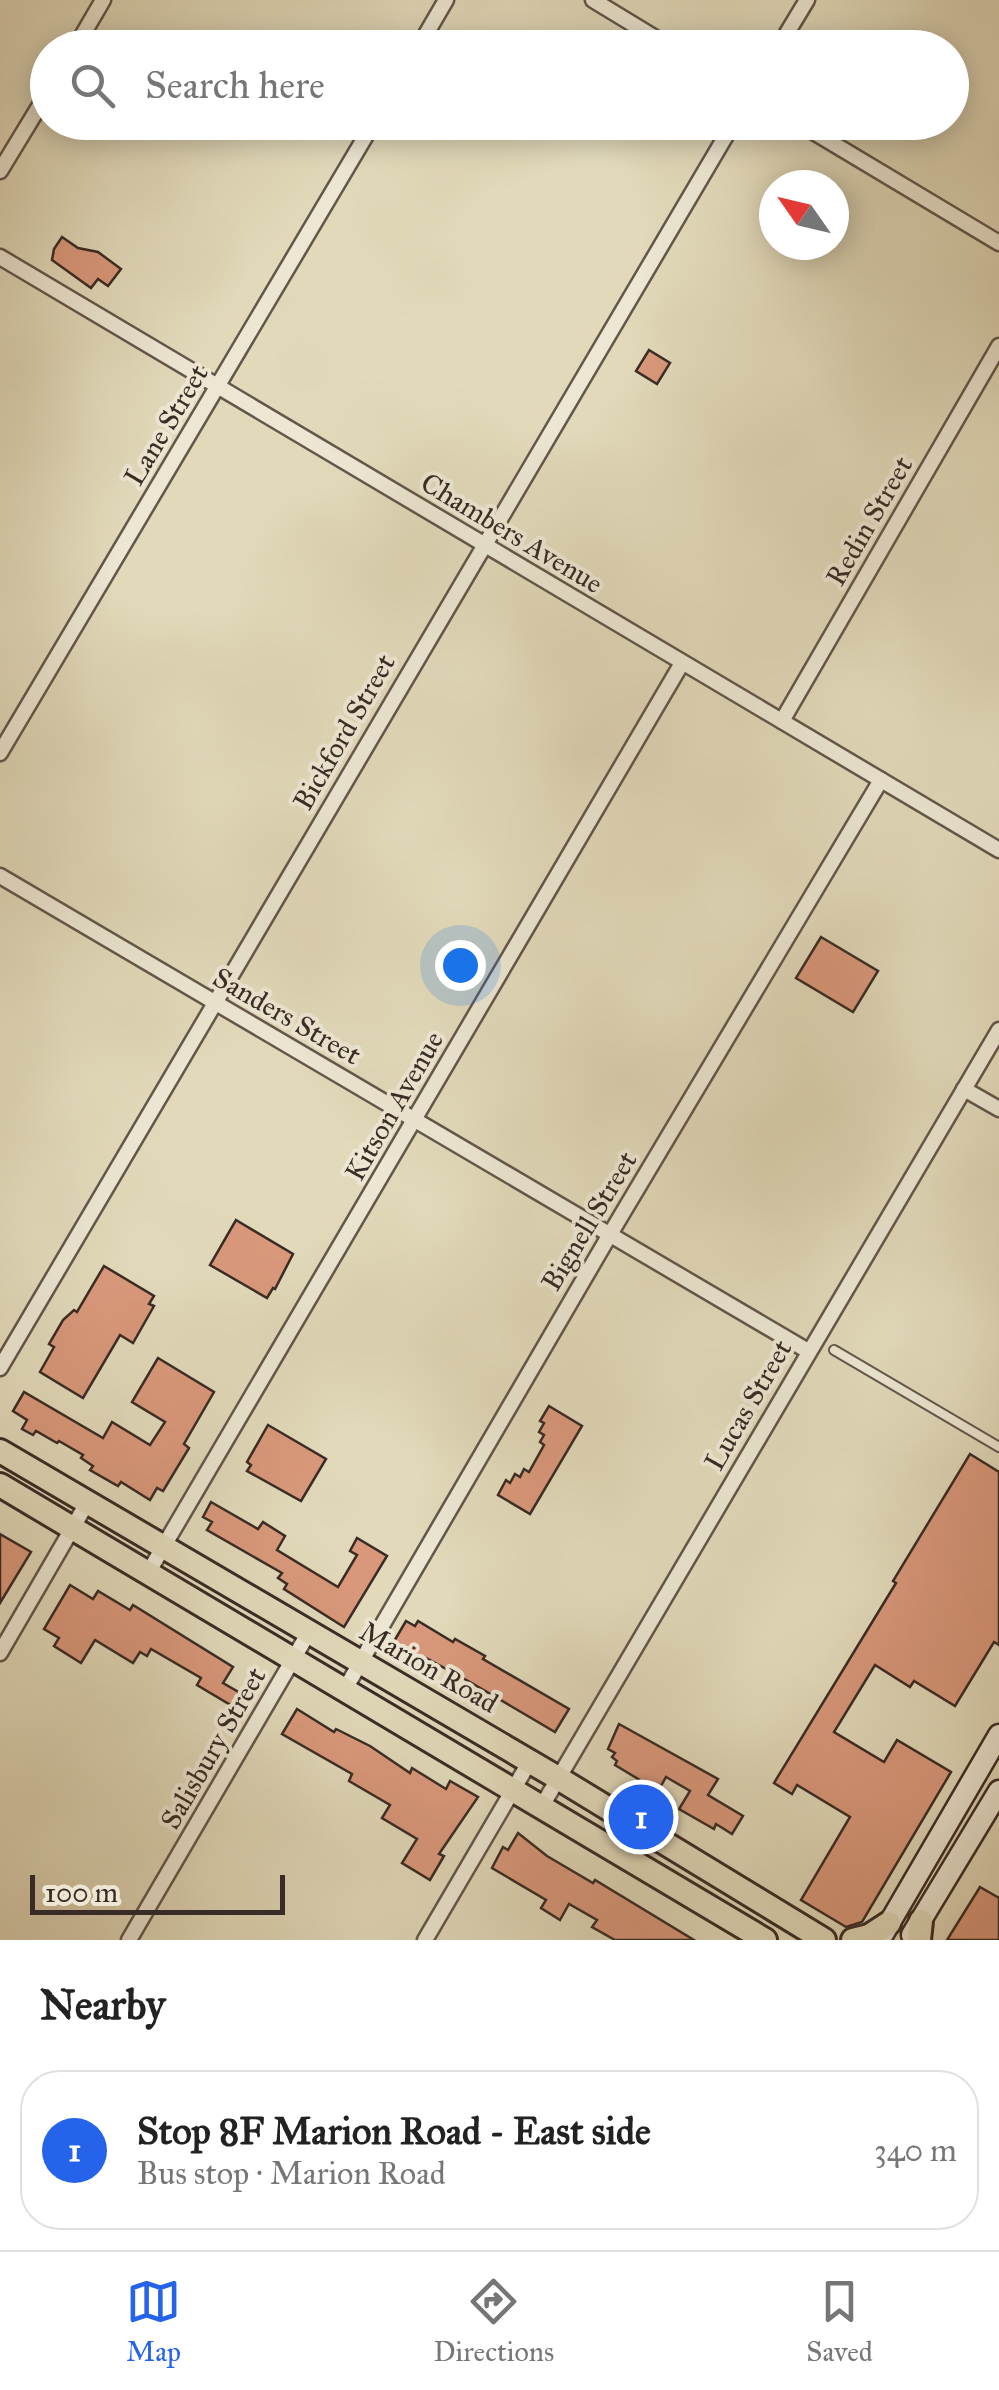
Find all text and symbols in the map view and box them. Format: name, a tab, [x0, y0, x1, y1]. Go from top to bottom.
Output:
search box	[30, 30, 969, 140]
icon: search	[65, 58, 120, 113]
text: Search here	[145, 62, 325, 108]
north arrow	[759, 170, 849, 260]
street label: Lane Street	[116, 358, 216, 492]
street label: Redin Street	[818, 450, 920, 592]
street label: Chambers Avenue	[415, 465, 609, 601]
street label: Bickford Street	[285, 648, 403, 816]
your location	[435, 940, 486, 991]
street label: Sanders Street	[207, 960, 367, 1072]
street label: Kitson Avenue	[337, 1025, 451, 1187]
street label: Bignell Street	[534, 1145, 644, 1297]
street label: Lucas Street	[697, 1333, 799, 1477]
street label: Marion Road	[354, 1613, 504, 1721]
street label: Salisbury Street	[153, 1661, 273, 1835]
pin: 1	[608, 1780, 674, 1854]
scale bar	[30, 1870, 285, 1914]
text: 100 m	[45, 1875, 118, 1910]
text: Nearby	[40, 1979, 165, 2031]
text: Stop 8F Marion Road - East side	[137, 2108, 651, 2154]
text: 1	[68, 2131, 81, 2170]
text: 340 m	[874, 2131, 957, 2170]
text: Bus stop · Marion Road	[137, 2154, 446, 2193]
tab: Map	[126, 2274, 181, 2369]
tab: Directions	[433, 2274, 554, 2369]
tab: Saved	[806, 2274, 873, 2369]

